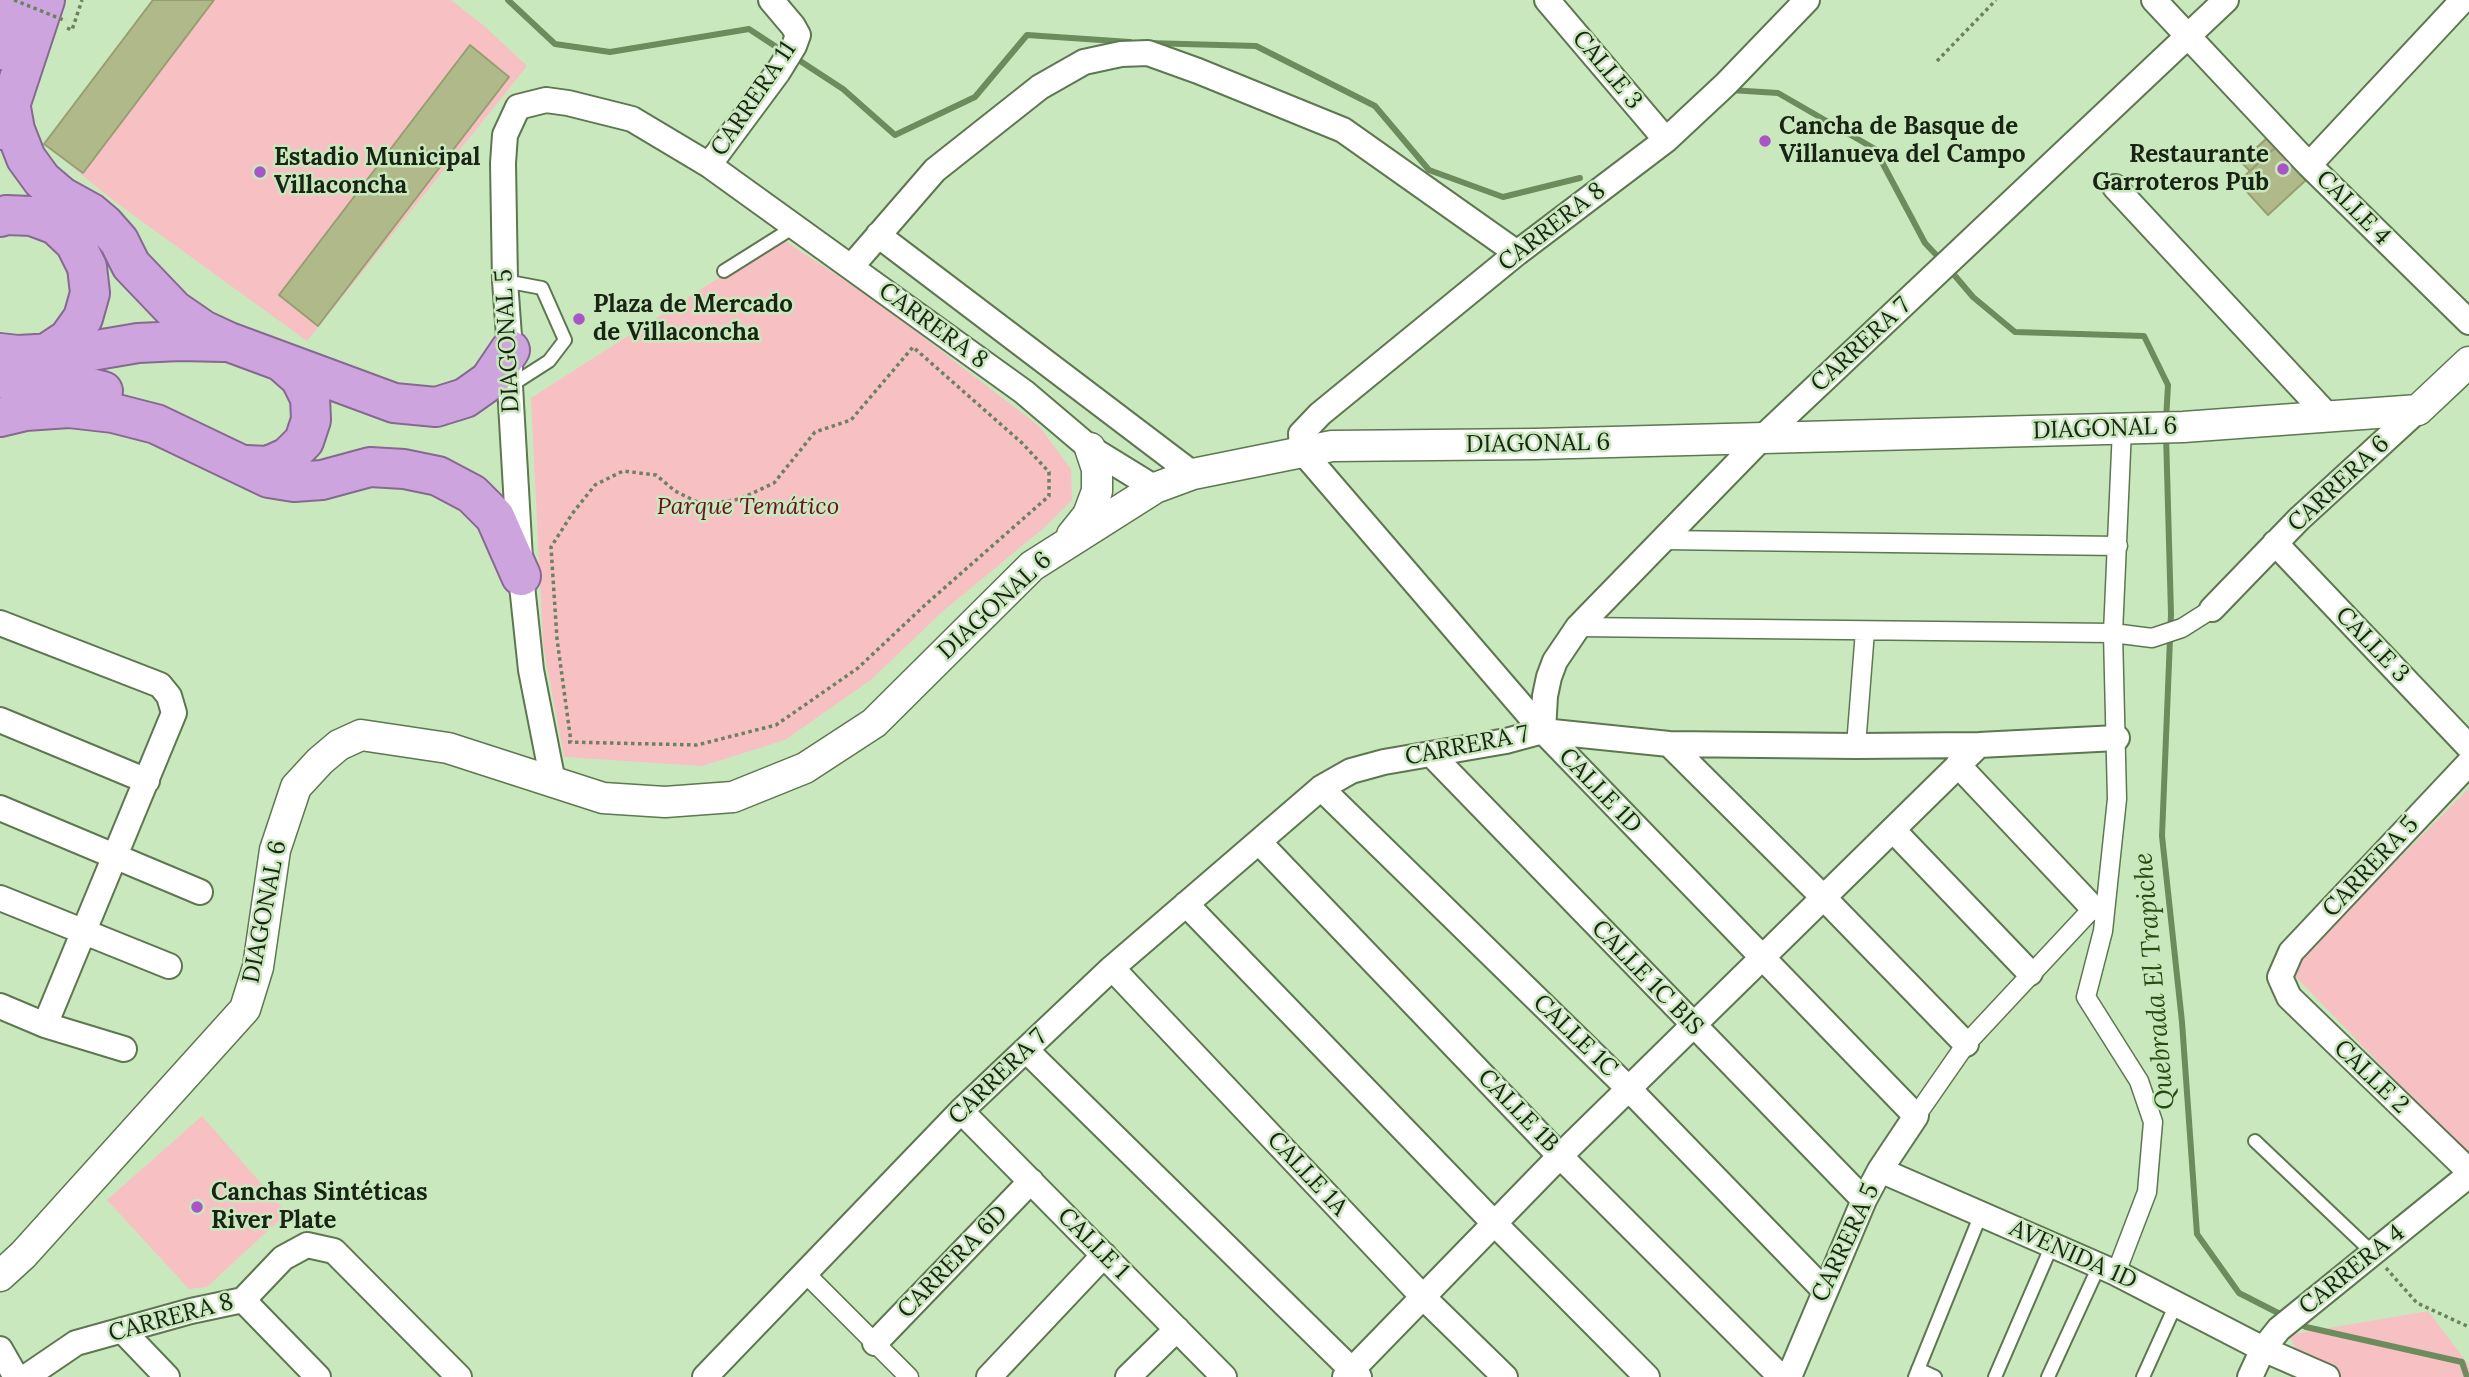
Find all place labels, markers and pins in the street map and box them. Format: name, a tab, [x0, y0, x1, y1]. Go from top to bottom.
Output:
place label: Cancha de Basque de Villanueva del Campo	[1779, 113, 2026, 169]
marker: Cancha de Basque de Villanueva del Campo	[1757, 133, 1773, 149]
place label: Restaurante Garroteros Pub	[2092, 141, 2269, 197]
place label: Estadio Municipal Villaconcha	[274, 144, 481, 200]
marker: Restaurante Garroteros Pub	[2275, 161, 2291, 177]
marker: Estadio Municipal Villaconcha	[252, 164, 268, 180]
place label: Plaza de Mercado de Villaconcha	[593, 291, 793, 347]
marker: Plaza de Mercado de Villaconcha	[571, 311, 587, 327]
place label: Canchas Sintéticas River Plate	[211, 1179, 428, 1235]
marker: Canchas Sintéticas River Plate	[189, 1199, 205, 1215]

